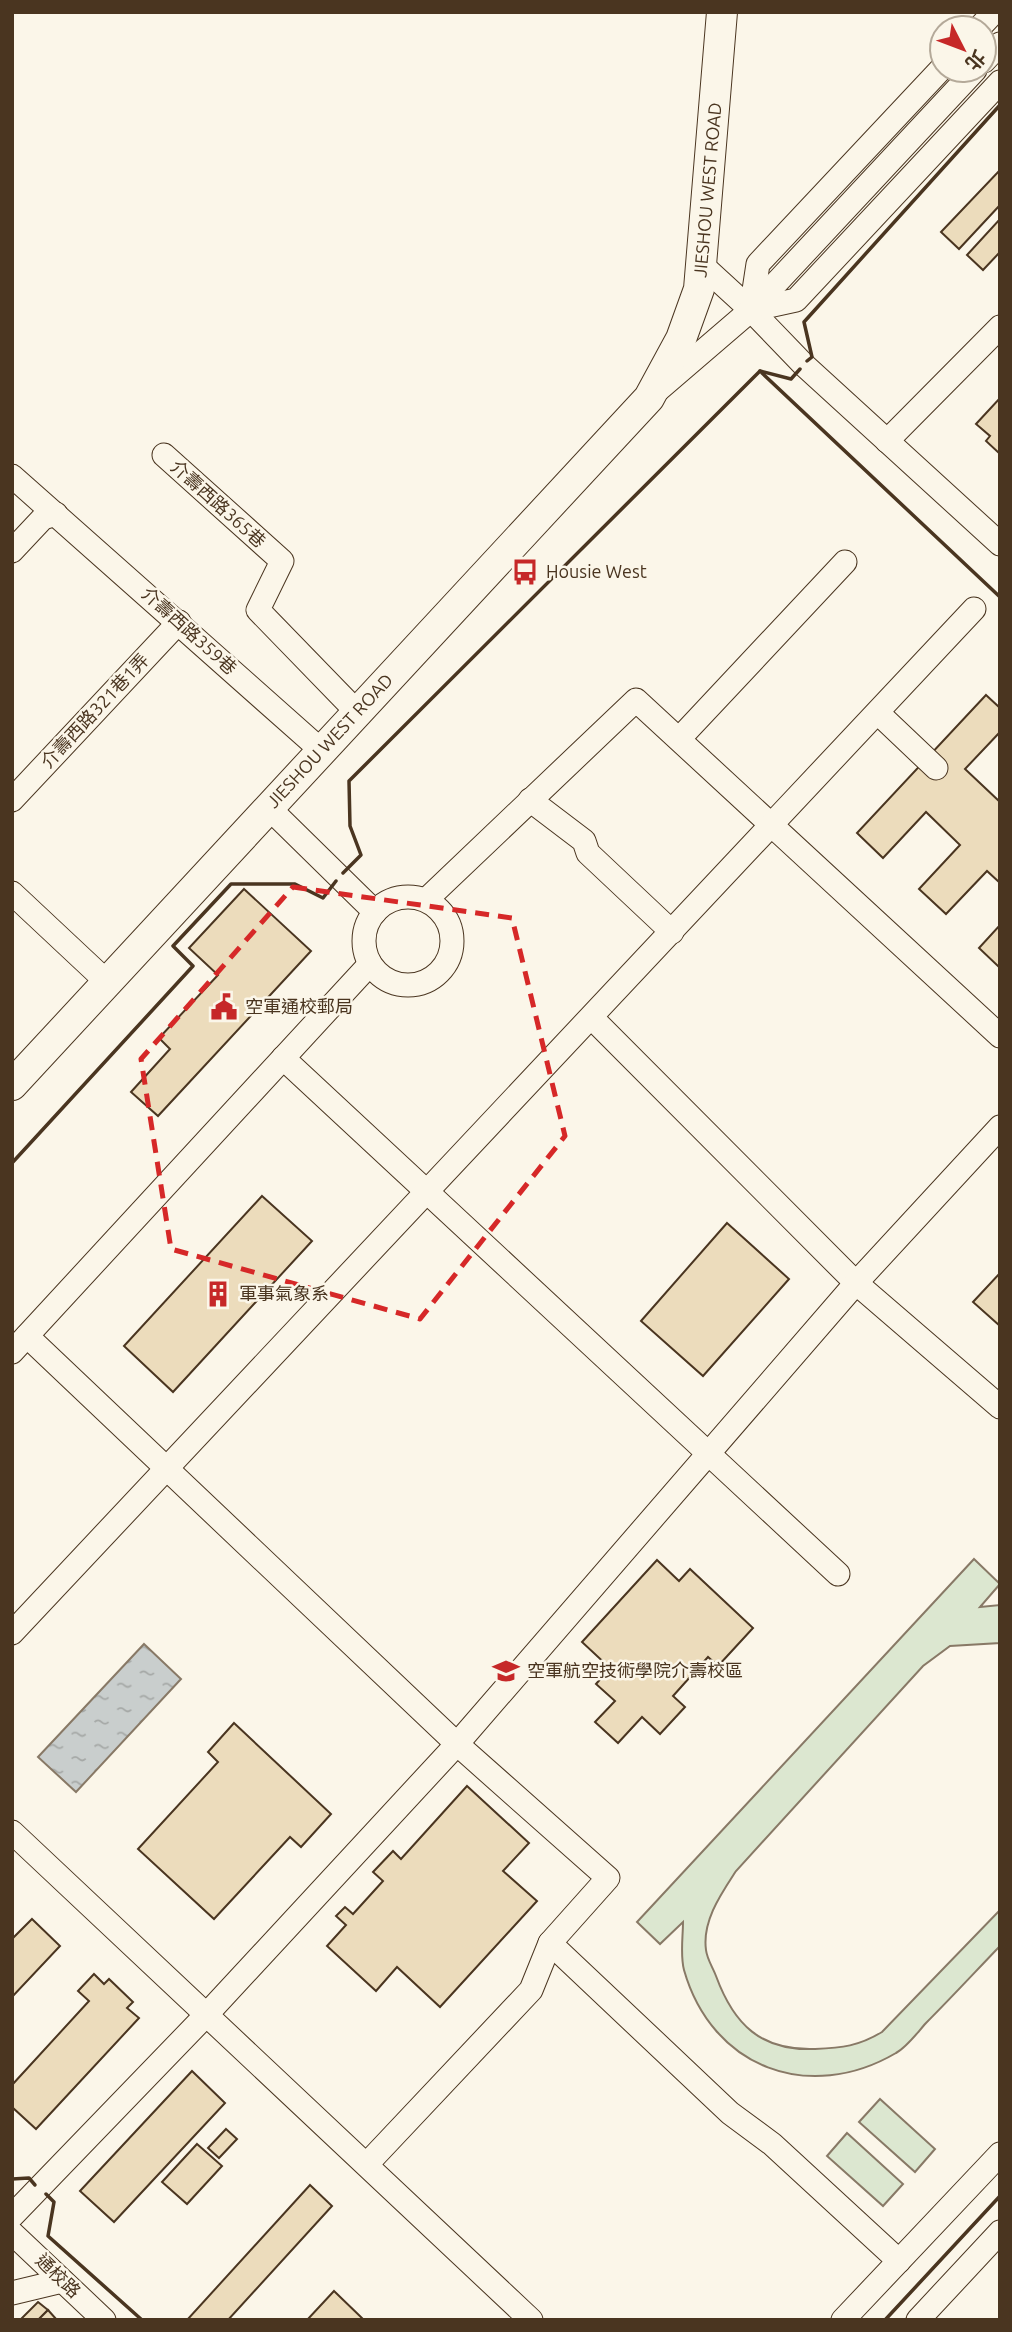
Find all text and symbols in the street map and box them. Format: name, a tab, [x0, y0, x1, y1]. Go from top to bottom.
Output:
north arrow	[928, 14, 998, 84]
text: 北	[961, 46, 990, 75]
street label: JIESHOU WEST ROAD	[689, 102, 725, 278]
street label: 介壽西路365巷	[167, 456, 270, 551]
bus stop icon: Housie West	[510, 557, 540, 587]
place label: Housie West	[546, 561, 647, 581]
street label: 介壽西路359巷	[138, 583, 241, 678]
street label: 介壽西路321巷1弄	[36, 649, 152, 771]
street label: JIESHOU WEST ROAD	[262, 669, 396, 811]
public building icon: 空軍通校郵局	[209, 992, 239, 1022]
place label: 空軍通校郵局	[245, 996, 353, 1016]
building icon: 軍事氣象系	[203, 1279, 233, 1309]
place label: 軍事氣象系	[239, 1283, 329, 1303]
school or university icon: 空軍航空技術學院介壽校區	[491, 1656, 521, 1686]
place label: 空軍航空技術學院介壽校區	[527, 1660, 743, 1680]
street label: 通校路	[32, 2249, 85, 2301]

